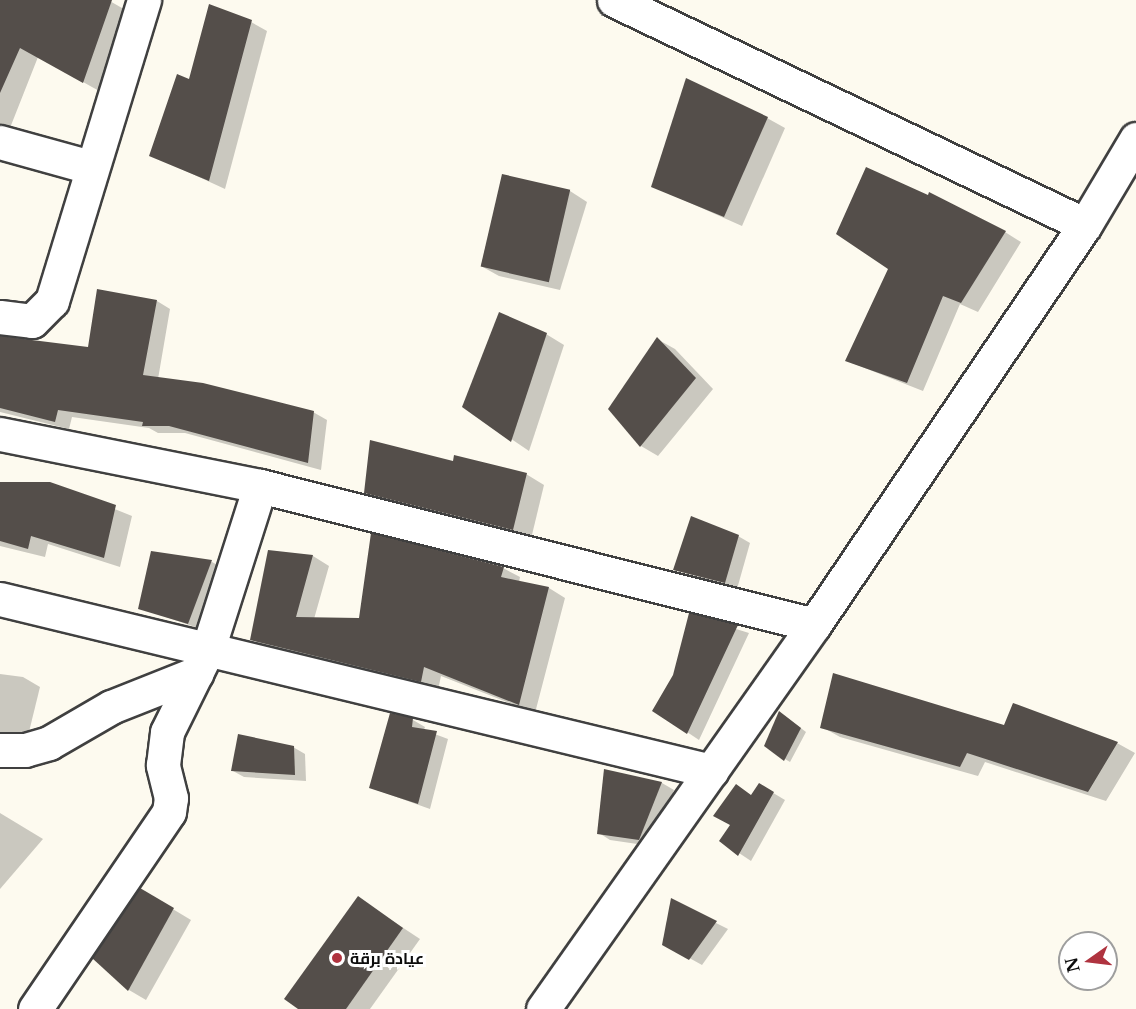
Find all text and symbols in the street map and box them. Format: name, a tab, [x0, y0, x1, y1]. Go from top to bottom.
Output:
north arrow	[1058, 931, 1118, 991]
place label: عيادة برقة	[350, 948, 424, 968]
marker: عيادة برقة	[328, 949, 346, 967]
text: N	[1061, 955, 1084, 975]

